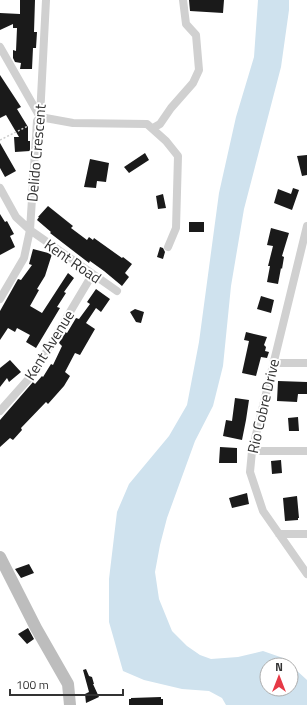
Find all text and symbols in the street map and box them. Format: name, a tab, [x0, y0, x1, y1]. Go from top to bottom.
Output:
street label: Delido Crescent	[20, 102, 52, 203]
street label: Kent Road	[40, 233, 106, 289]
street label: Kent Avenue	[18, 305, 80, 385]
street label: Rio Cobre Drive	[241, 356, 285, 456]
north arrow	[259, 657, 299, 697]
text: N	[275, 659, 283, 675]
scale bar	[10, 671, 123, 697]
text: 100 m	[16, 675, 49, 694]

